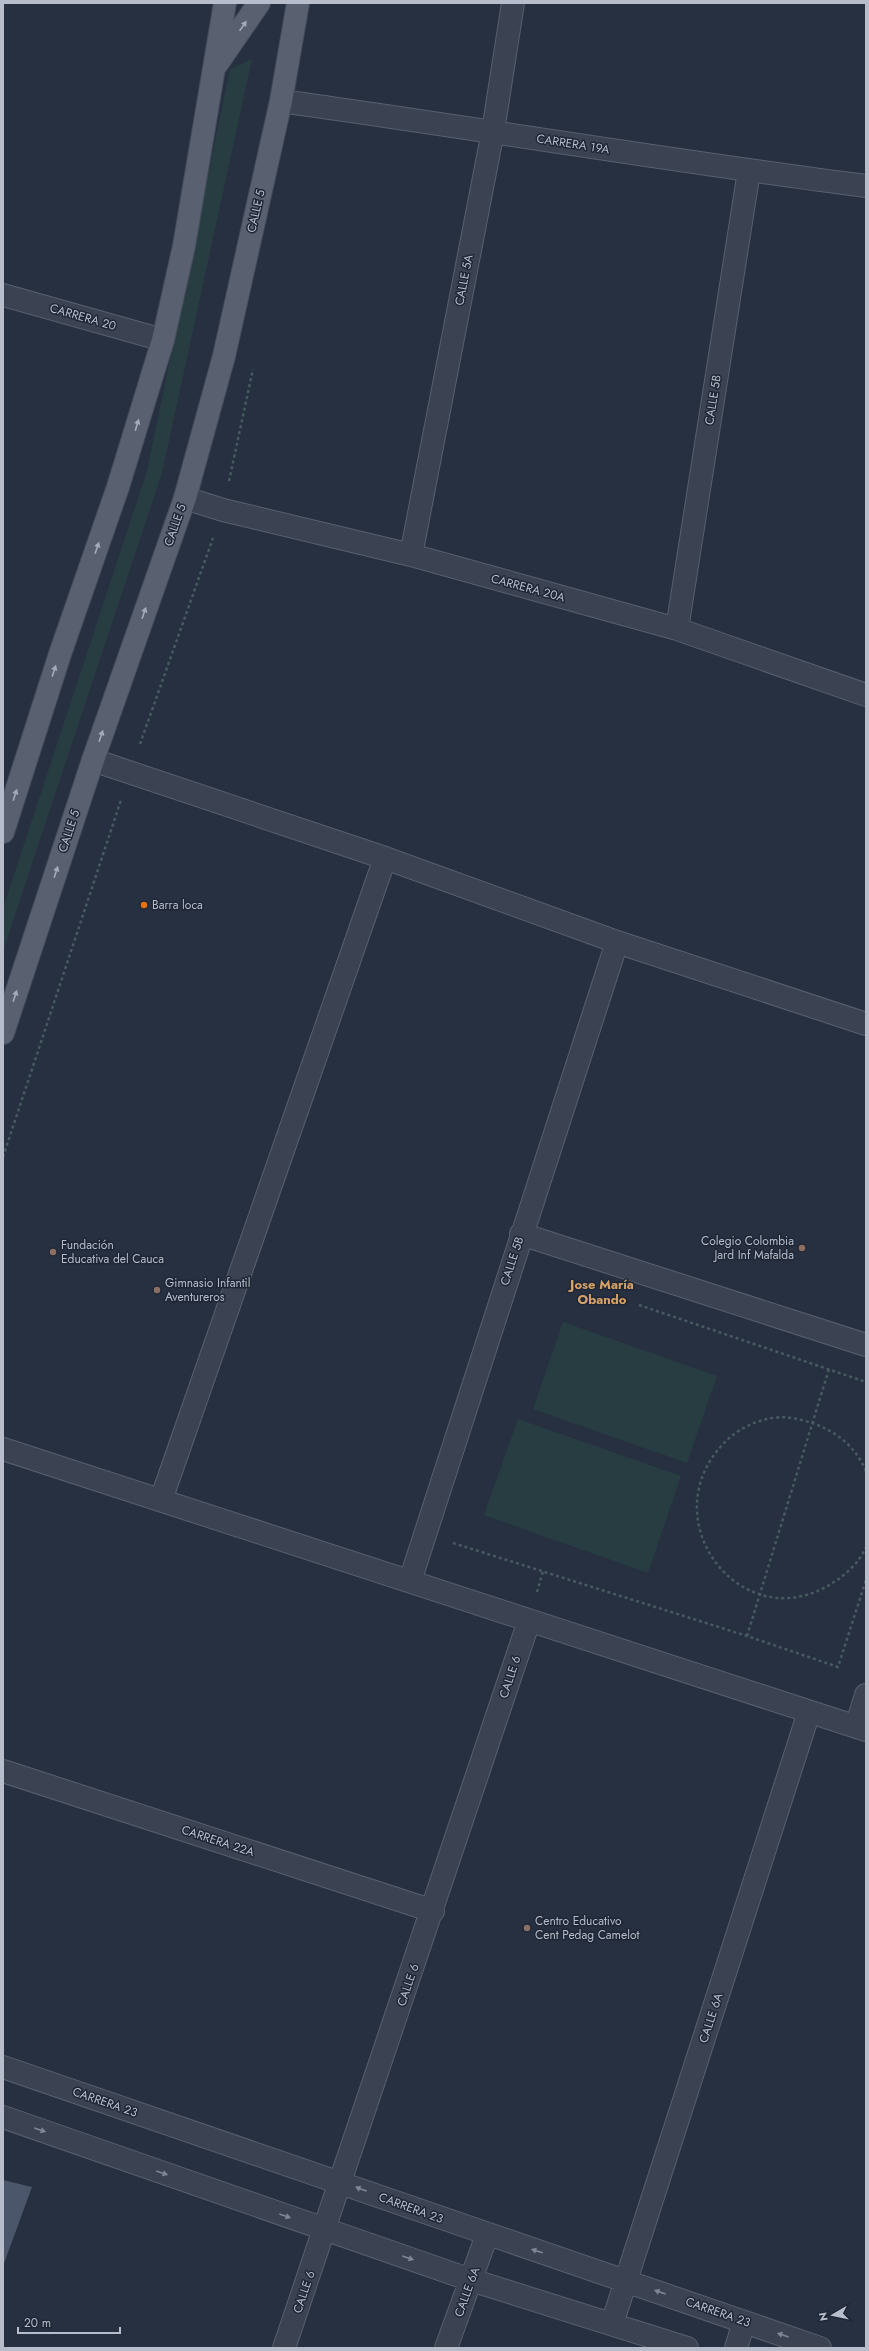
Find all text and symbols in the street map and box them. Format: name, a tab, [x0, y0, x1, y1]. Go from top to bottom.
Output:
one-way arrow	[239, 21, 247, 31]
street label: CARRERA 19A	[535, 129, 611, 159]
street label: CALLE 5	[242, 187, 270, 234]
street label: CALLE 5A	[450, 253, 478, 307]
street label: CARRERA 20	[48, 299, 118, 335]
street label: CALLE 5B	[700, 373, 726, 426]
one-way arrow	[134, 418, 140, 430]
street label: CALLE 5	[159, 501, 191, 549]
one-way arrow	[94, 542, 100, 554]
street label: CARRERA 20A	[489, 569, 567, 607]
one-way arrow	[142, 607, 148, 619]
one-way arrow	[52, 665, 58, 677]
one-way arrow	[98, 729, 104, 741]
one-way arrow	[12, 789, 18, 801]
street label: CALLE 5	[54, 807, 84, 855]
one-way arrow	[53, 866, 59, 878]
place label: Barra loca	[152, 896, 203, 914]
marker: Barra loca	[139, 900, 149, 910]
one-way arrow	[12, 990, 18, 1002]
place label: Colegio Colombia Jard Inf Mafalda	[701, 1232, 794, 1264]
street label: CALLE 5B	[496, 1234, 528, 1288]
place label: Fundación Educativa del Cauca	[61, 1236, 164, 1268]
marker: Colegio Colombia Jard Inf Mafalda	[797, 1243, 807, 1253]
marker: Fundación Educativa del Cauca	[48, 1247, 58, 1257]
place label: Gimnasio Infantil Aventureros	[165, 1274, 250, 1306]
district label: Jose María Obando	[567, 1275, 634, 1309]
marker: Gimnasio Infantil Aventureros	[152, 1285, 162, 1295]
street label: CALLE 6	[495, 1653, 525, 1701]
street label: CARRERA 22A	[179, 1821, 257, 1861]
place label: Centro Educativo Cent Pedag Camelot	[535, 1912, 639, 1944]
marker: Centro Educativo Cent Pedag Camelot	[522, 1923, 532, 1933]
street label: CALLE 6	[392, 1961, 424, 2009]
street label: CALLE 6A	[694, 1991, 728, 2045]
street label: CARRERA 23	[70, 2082, 140, 2122]
one-way arrow	[34, 2128, 46, 2134]
one-way arrow	[157, 2170, 169, 2176]
one-way arrow	[355, 2186, 367, 2192]
street label: CARRERA 23	[376, 2188, 446, 2228]
one-way arrow	[280, 2213, 292, 2219]
one-way arrow	[530, 2248, 542, 2254]
one-way arrow	[403, 2255, 415, 2261]
street label: CALLE 6A	[450, 2265, 484, 2319]
street label: CALLE 6	[288, 2268, 320, 2316]
one-way arrow	[654, 2288, 666, 2294]
street label: CARRERA 23	[683, 2292, 753, 2332]
north arrow	[813, 2295, 853, 2335]
scale bar	[18, 2309, 120, 2335]
text: N	[815, 2311, 832, 2322]
text: 20 m	[24, 2314, 51, 2332]
one-way arrow	[776, 2332, 788, 2338]

